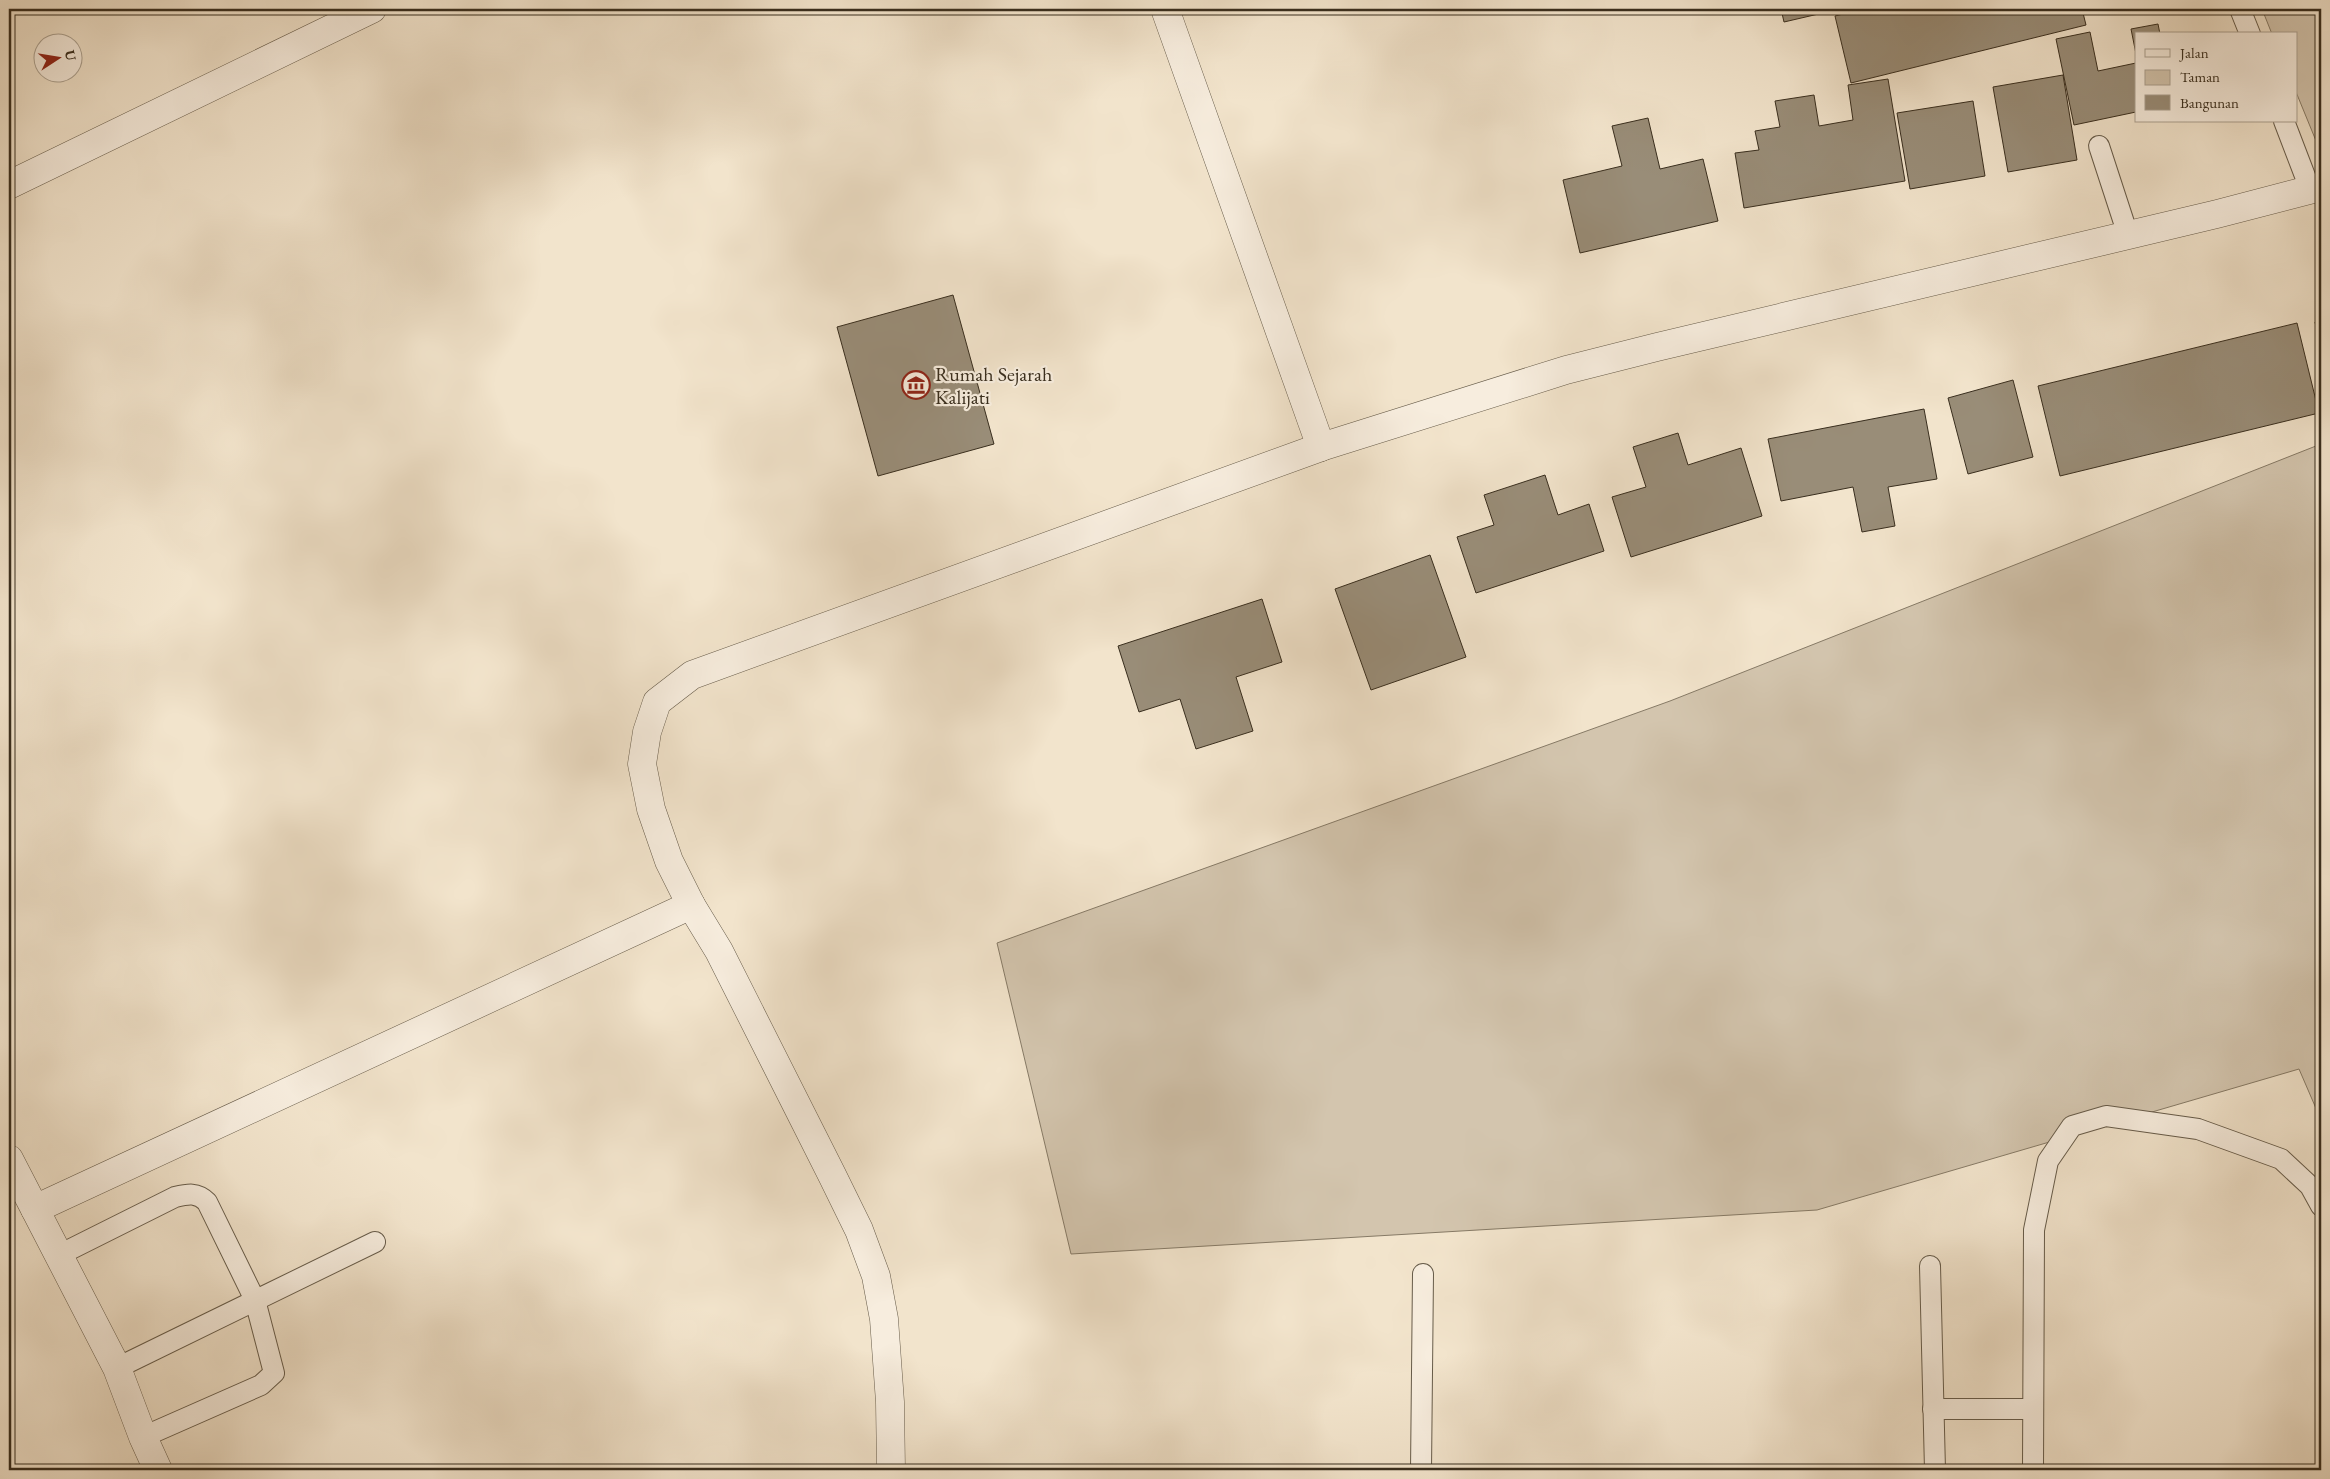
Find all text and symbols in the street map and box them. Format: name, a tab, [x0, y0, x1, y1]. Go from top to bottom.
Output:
north arrow	[32, 32, 82, 82]
legend	[2135, 32, 2298, 122]
text: Jalan	[2178, 43, 2209, 62]
text: U	[61, 48, 81, 63]
text: Taman	[2180, 67, 2220, 86]
text: Bangunan	[2180, 93, 2239, 112]
place label: Rumah Sejarah Kalijati	[935, 361, 1052, 410]
museum icon: Rumah Sejarah Kalijati	[901, 370, 931, 400]

